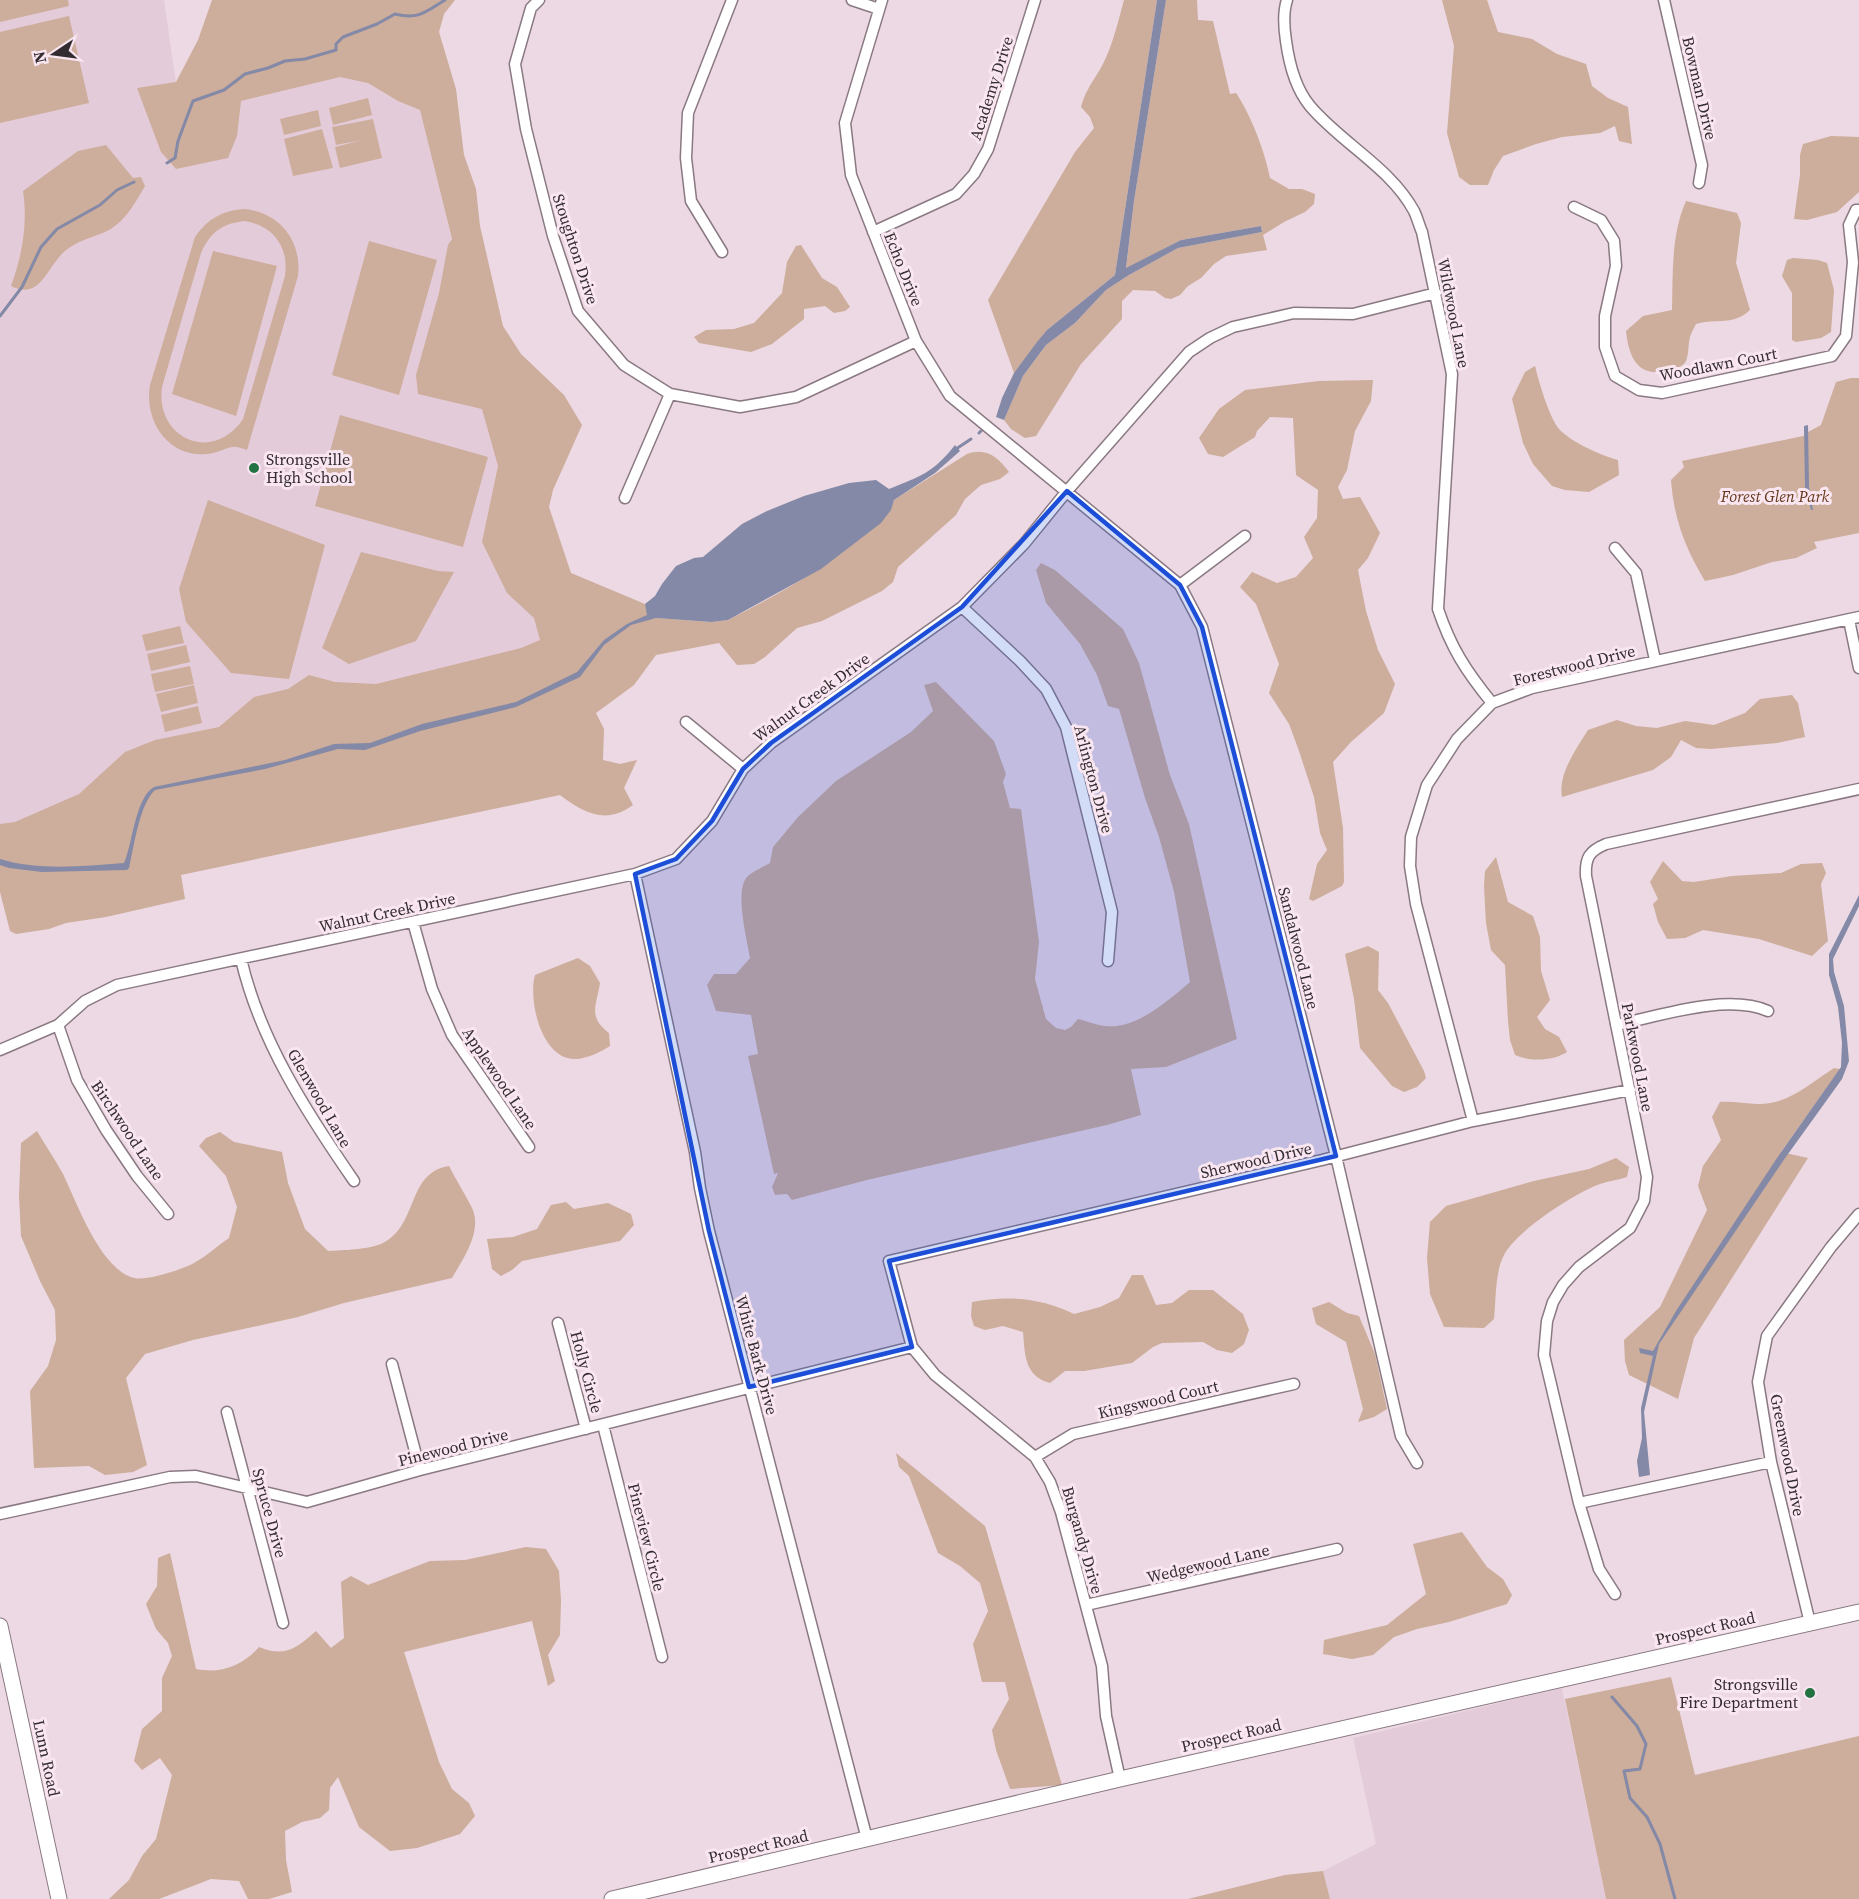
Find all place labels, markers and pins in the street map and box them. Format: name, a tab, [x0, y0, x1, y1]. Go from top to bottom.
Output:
place label: Strongsville High School	[266, 448, 353, 488]
marker: Strongsville High School	[247, 461, 261, 475]
place label: Strongsville Fire Department	[1679, 1673, 1799, 1713]
marker: Strongsville Fire Department	[1803, 1686, 1817, 1700]

